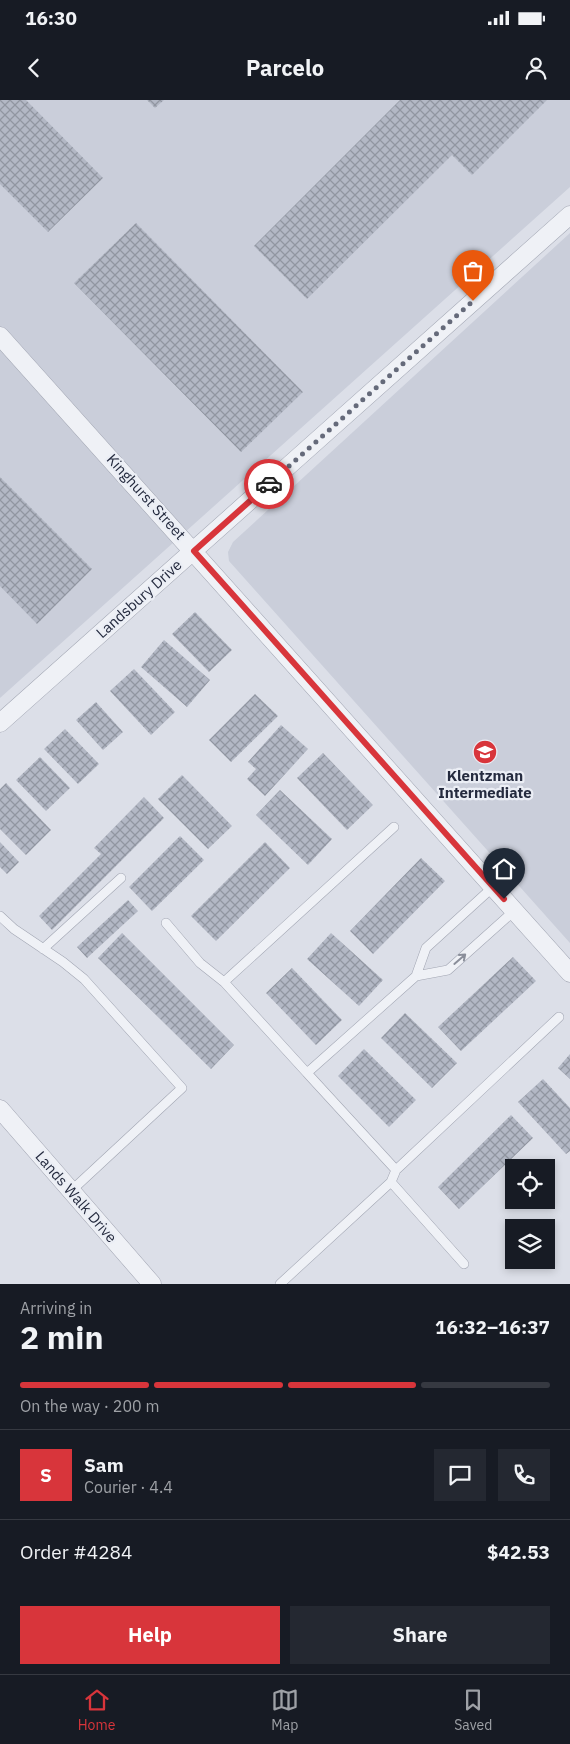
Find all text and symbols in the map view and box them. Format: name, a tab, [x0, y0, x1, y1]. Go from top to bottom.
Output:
text: 16:30	[25, 6, 77, 30]
text: Parcelo	[246, 53, 324, 82]
icon: back	[20, 54, 48, 82]
icon: person	[522, 54, 550, 82]
pin	[452, 250, 494, 301]
icon: bag	[459, 257, 487, 285]
street label: Kinghurst Street	[103, 450, 190, 544]
courier	[244, 459, 294, 509]
icon: car	[255, 470, 283, 498]
street label: Landsbury Drive	[92, 555, 185, 642]
school or university icon: Klentzman Intermediate	[472, 739, 498, 765]
place label: Klentzman Intermediate	[438, 766, 532, 802]
pin	[483, 848, 525, 899]
icon: home	[490, 855, 518, 883]
one-way arrow	[454, 953, 467, 965]
street label: Lands Walk Drive	[31, 1147, 121, 1246]
map controls	[505, 1159, 555, 1269]
button: locate	[505, 1159, 555, 1209]
button: layers	[505, 1219, 555, 1269]
text: Arriving in	[20, 1298, 92, 1318]
text: 16:32–16:37	[435, 1315, 550, 1339]
text: 2 min	[20, 1316, 104, 1358]
text: On the way · 200 m	[20, 1396, 159, 1416]
button: chat	[434, 1449, 486, 1501]
button: phone	[498, 1449, 550, 1501]
text: Sam	[84, 1453, 124, 1477]
text: S	[40, 1463, 52, 1487]
text: Courier · 4.4	[84, 1477, 173, 1497]
text: Order #4284	[20, 1540, 132, 1564]
text: $42.53	[487, 1540, 550, 1564]
button: Help	[20, 1606, 280, 1664]
button: Share	[290, 1606, 550, 1664]
tab: Home	[78, 1686, 115, 1734]
tab: Map	[271, 1686, 299, 1734]
tab: Saved	[454, 1686, 492, 1734]

